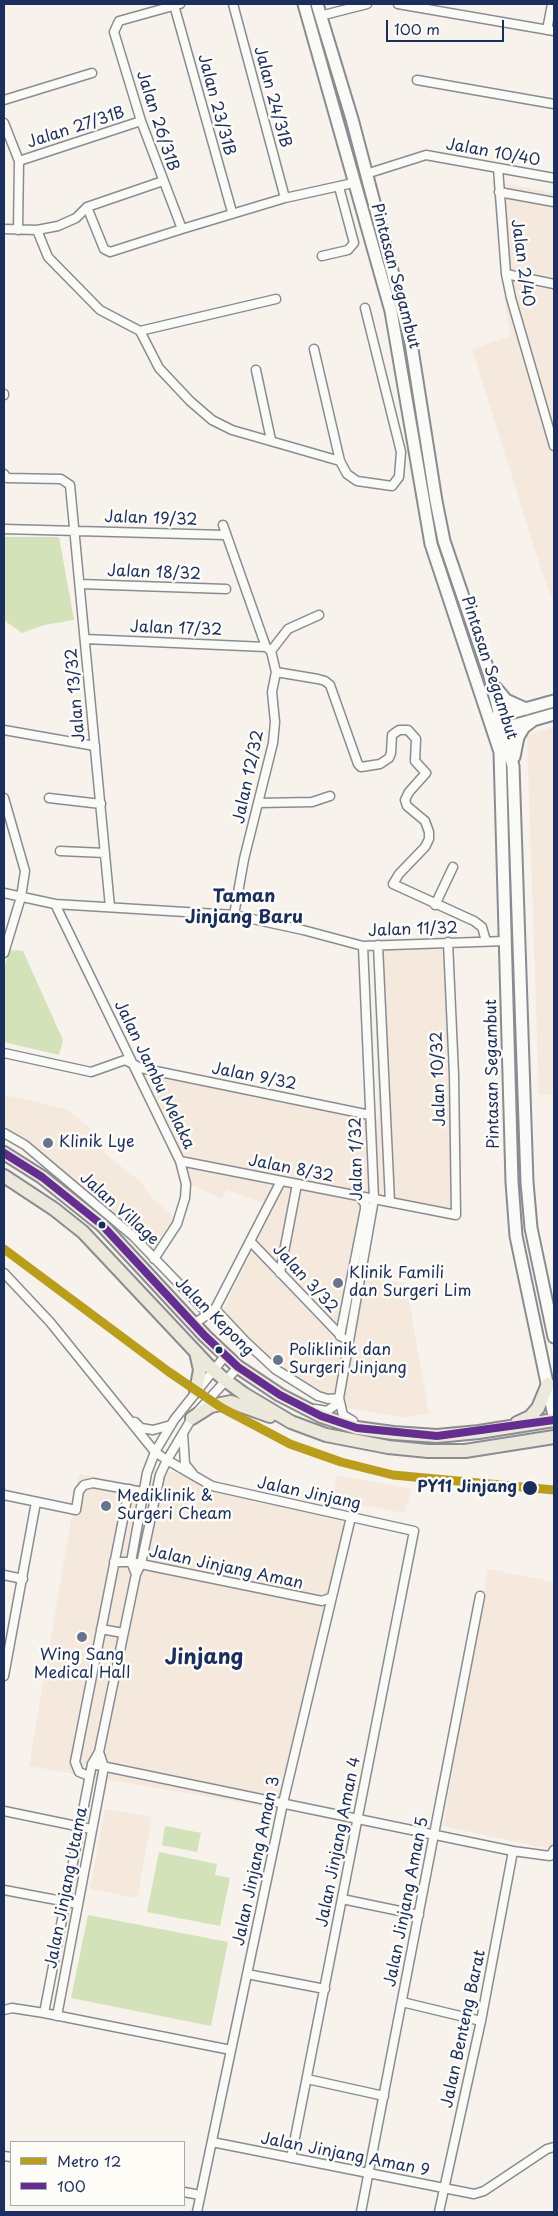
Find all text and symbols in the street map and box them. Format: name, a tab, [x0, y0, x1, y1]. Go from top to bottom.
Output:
scale bar	[388, 10, 506, 42]
text: 100 m	[394, 17, 440, 40]
street label: Jalan 24/31B	[249, 44, 295, 150]
street label: Jalan 23/31B	[193, 52, 239, 158]
street label: Jalan 26/31B	[132, 68, 182, 174]
street label: Jalan 27/31B	[25, 103, 127, 153]
street label: Jalan 10/40	[444, 135, 542, 171]
street label: Pintasan Segambut	[366, 201, 424, 351]
street label: Jalan 2/40	[506, 218, 538, 308]
street label: Jalan 19/32	[104, 508, 198, 530]
street label: Jalan 18/32	[107, 562, 201, 584]
street label: Pintasan Segambut	[457, 594, 521, 742]
street label: Jalan 17/32	[130, 618, 222, 640]
street label: Jalan 13/32	[62, 647, 90, 743]
street label: Jalan 12/32	[230, 728, 268, 826]
district label: Taman Jinjang Baru	[185, 886, 303, 929]
street label: Jalan 11/32	[368, 919, 458, 941]
street label: Jalan Jambu Melaka	[110, 998, 198, 1152]
street label: Pintasan Segambut	[482, 999, 504, 1149]
street label: Jalan 10/32	[428, 1031, 450, 1127]
street label: Jalan 9/32	[210, 1059, 298, 1095]
street label: Jalan 1/32	[347, 1117, 367, 1201]
place label: Klinik Lye	[59, 1133, 135, 1153]
marker: Klinik Lye	[41, 1136, 55, 1150]
street label: Jalan 8/32	[247, 1151, 335, 1187]
street label: Jalan Village	[75, 1168, 163, 1250]
unlabelled marker	[97, 1220, 107, 1230]
street label: Jalan 3/32	[268, 1241, 342, 1317]
place label: Klinik Famili dan Surgeri Lim	[349, 1264, 472, 1302]
street label: Jalan Kepong	[170, 1273, 258, 1361]
marker: Klinik Famili dan Surgeri Lim	[331, 1276, 345, 1290]
place label: Poliklinik dan Surgeri Jinjang	[289, 1341, 407, 1379]
unlabelled marker	[214, 1345, 224, 1355]
marker: Poliklinik dan Surgeri Jinjang	[271, 1353, 285, 1367]
street label: Jalan Jinjang	[255, 1474, 363, 1514]
place label: PY11 Jinjang	[417, 1478, 517, 1498]
marker: PY11 Jinjang	[521, 1479, 539, 1497]
place label: Mediklinik & Surgeri Cheam	[117, 1487, 232, 1525]
marker: Mediklinik & Surgeri Cheam	[99, 1499, 113, 1513]
street label: Jalan Jinjang Aman	[147, 1542, 305, 1594]
marker: Wing Sang Medical Hall	[75, 1630, 89, 1644]
district label: Jinjang	[165, 1645, 243, 1671]
place label: Wing Sang Medical Hall	[34, 1646, 130, 1684]
street label: Jalan Jinjang Aman 4	[313, 1755, 365, 1929]
street label: Jalan Jinjang Aman 3	[230, 1774, 284, 1948]
street label: Jalan Jinjang Utama	[42, 1806, 92, 1970]
street label: Jalan Jinjang Aman 5	[381, 1815, 433, 1989]
street label: Jalan Benteng Barat	[438, 1948, 490, 2110]
street label: Jalan Jinjang Aman 9	[259, 2129, 431, 2181]
legend	[10, 2141, 185, 2206]
text: Metro 12	[57, 2149, 121, 2172]
text: 100	[57, 2174, 86, 2197]

